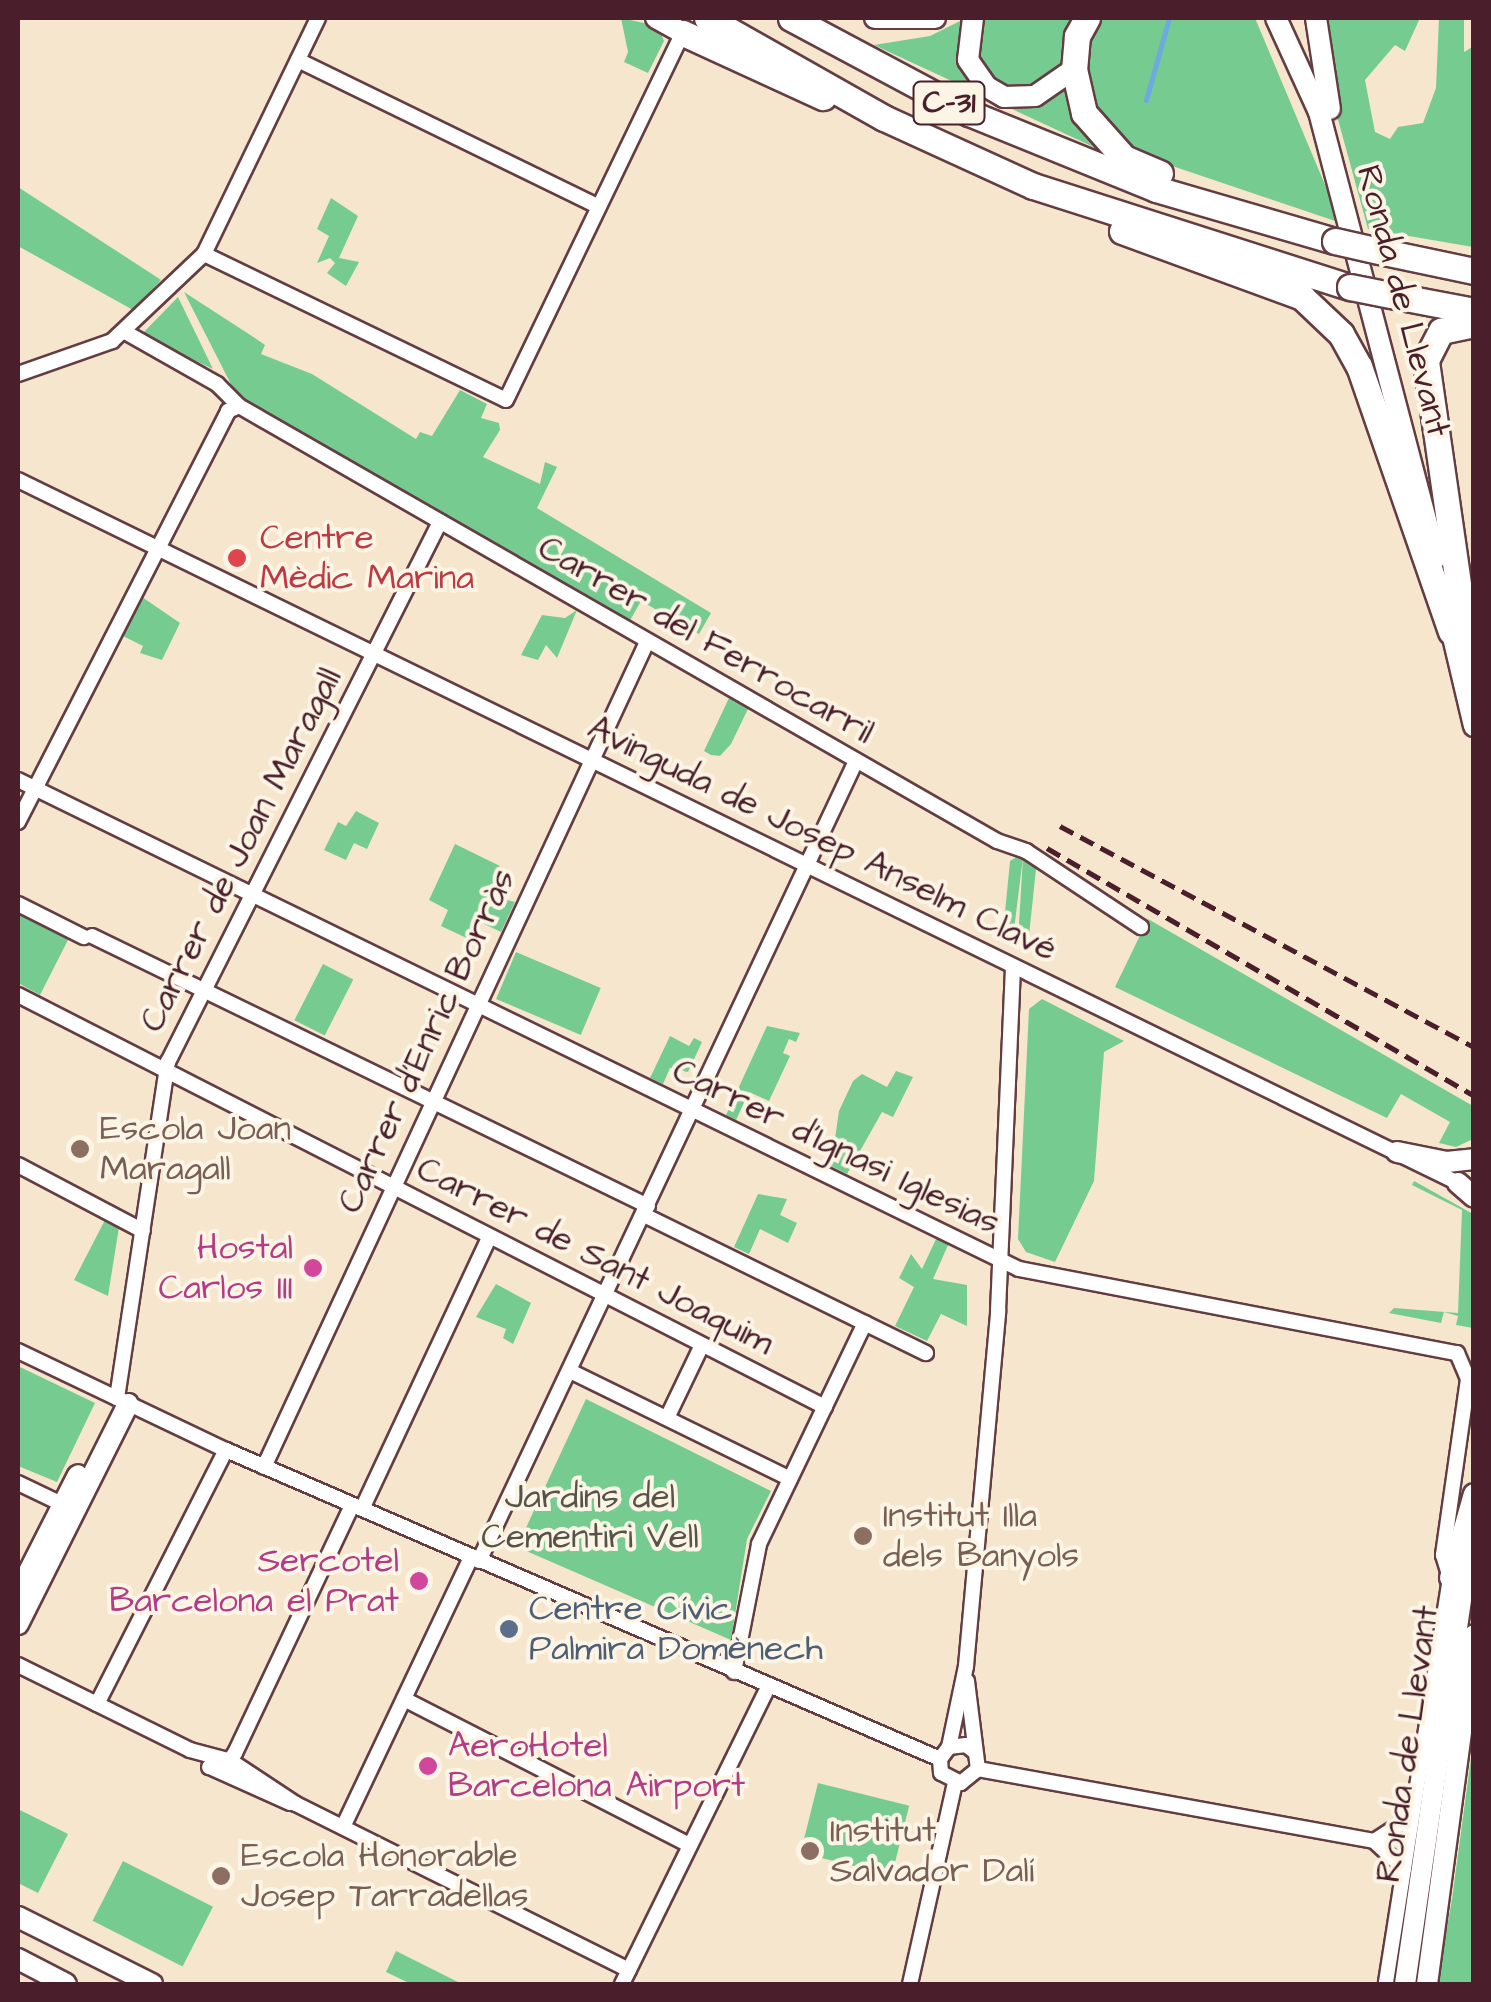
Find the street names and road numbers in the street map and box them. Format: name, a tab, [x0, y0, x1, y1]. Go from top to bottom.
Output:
road number: C-31	[912, 76, 986, 130]
street label: Ronda de Llevant	[1347, 161, 1459, 441]
street label: Carrer del Ferrocarril	[531, 527, 881, 753]
street label: Carrer de Joan Maragall	[131, 661, 351, 1039]
street label: Avinguda de Josep Anselm Clavé	[581, 707, 1063, 971]
street label: Carrer d'Enric Borràs	[329, 862, 525, 1220]
street label: Carrer d'Ignasi Iglesias	[666, 1050, 1006, 1244]
street label: Carrer de Sant Joaquim	[410, 1148, 780, 1364]
street label: Ronda de Llevant	[1368, 1603, 1448, 1885]

